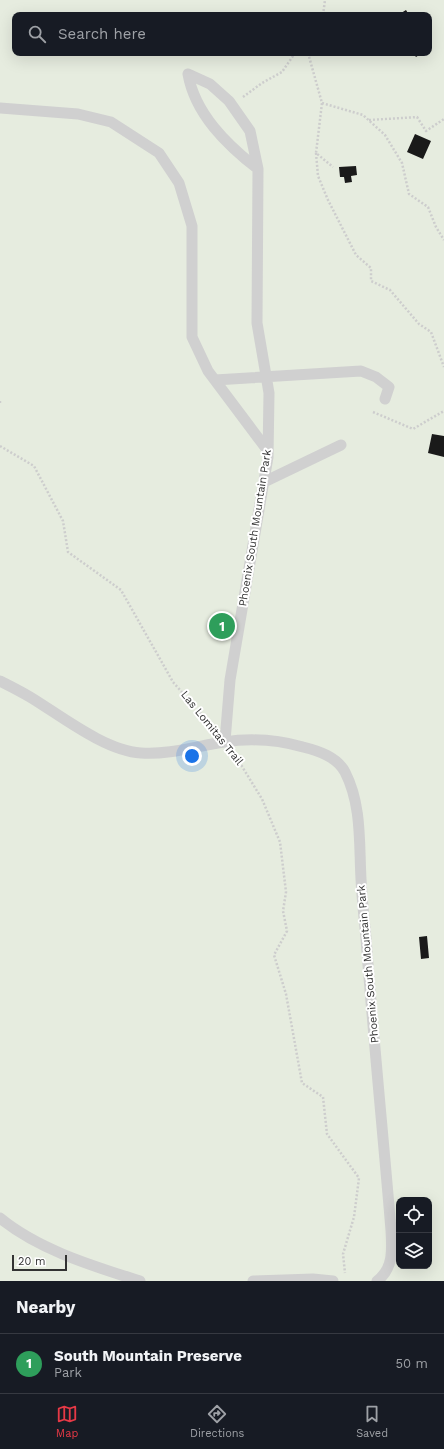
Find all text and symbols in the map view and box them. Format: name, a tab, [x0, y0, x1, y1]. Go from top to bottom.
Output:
search box	[12, 12, 432, 56]
icon: search	[26, 23, 48, 45]
text: Search here	[58, 25, 146, 43]
street label: Phoenix South Mountain Park	[236, 449, 274, 607]
pin: 1	[209, 611, 235, 641]
street label: Las Lomitas Trail	[178, 688, 246, 768]
your location	[182, 746, 202, 766]
street label: Phoenix South Mountain Park	[355, 884, 381, 1044]
map controls	[396, 1197, 432, 1269]
button: locate	[396, 1197, 432, 1233]
button: layers	[396, 1233, 432, 1269]
scale bar	[12, 1253, 67, 1272]
text: 20 m	[18, 1255, 46, 1268]
text: Nearby	[16, 1297, 75, 1317]
text: South Mountain Preserve	[54, 1347, 242, 1365]
text: 1	[26, 1356, 32, 1371]
text: 50 m	[396, 1356, 428, 1371]
text: Park	[54, 1365, 82, 1380]
tab: Map	[56, 1403, 78, 1440]
tab: Directions	[190, 1403, 244, 1440]
tab: Saved	[356, 1403, 388, 1440]

